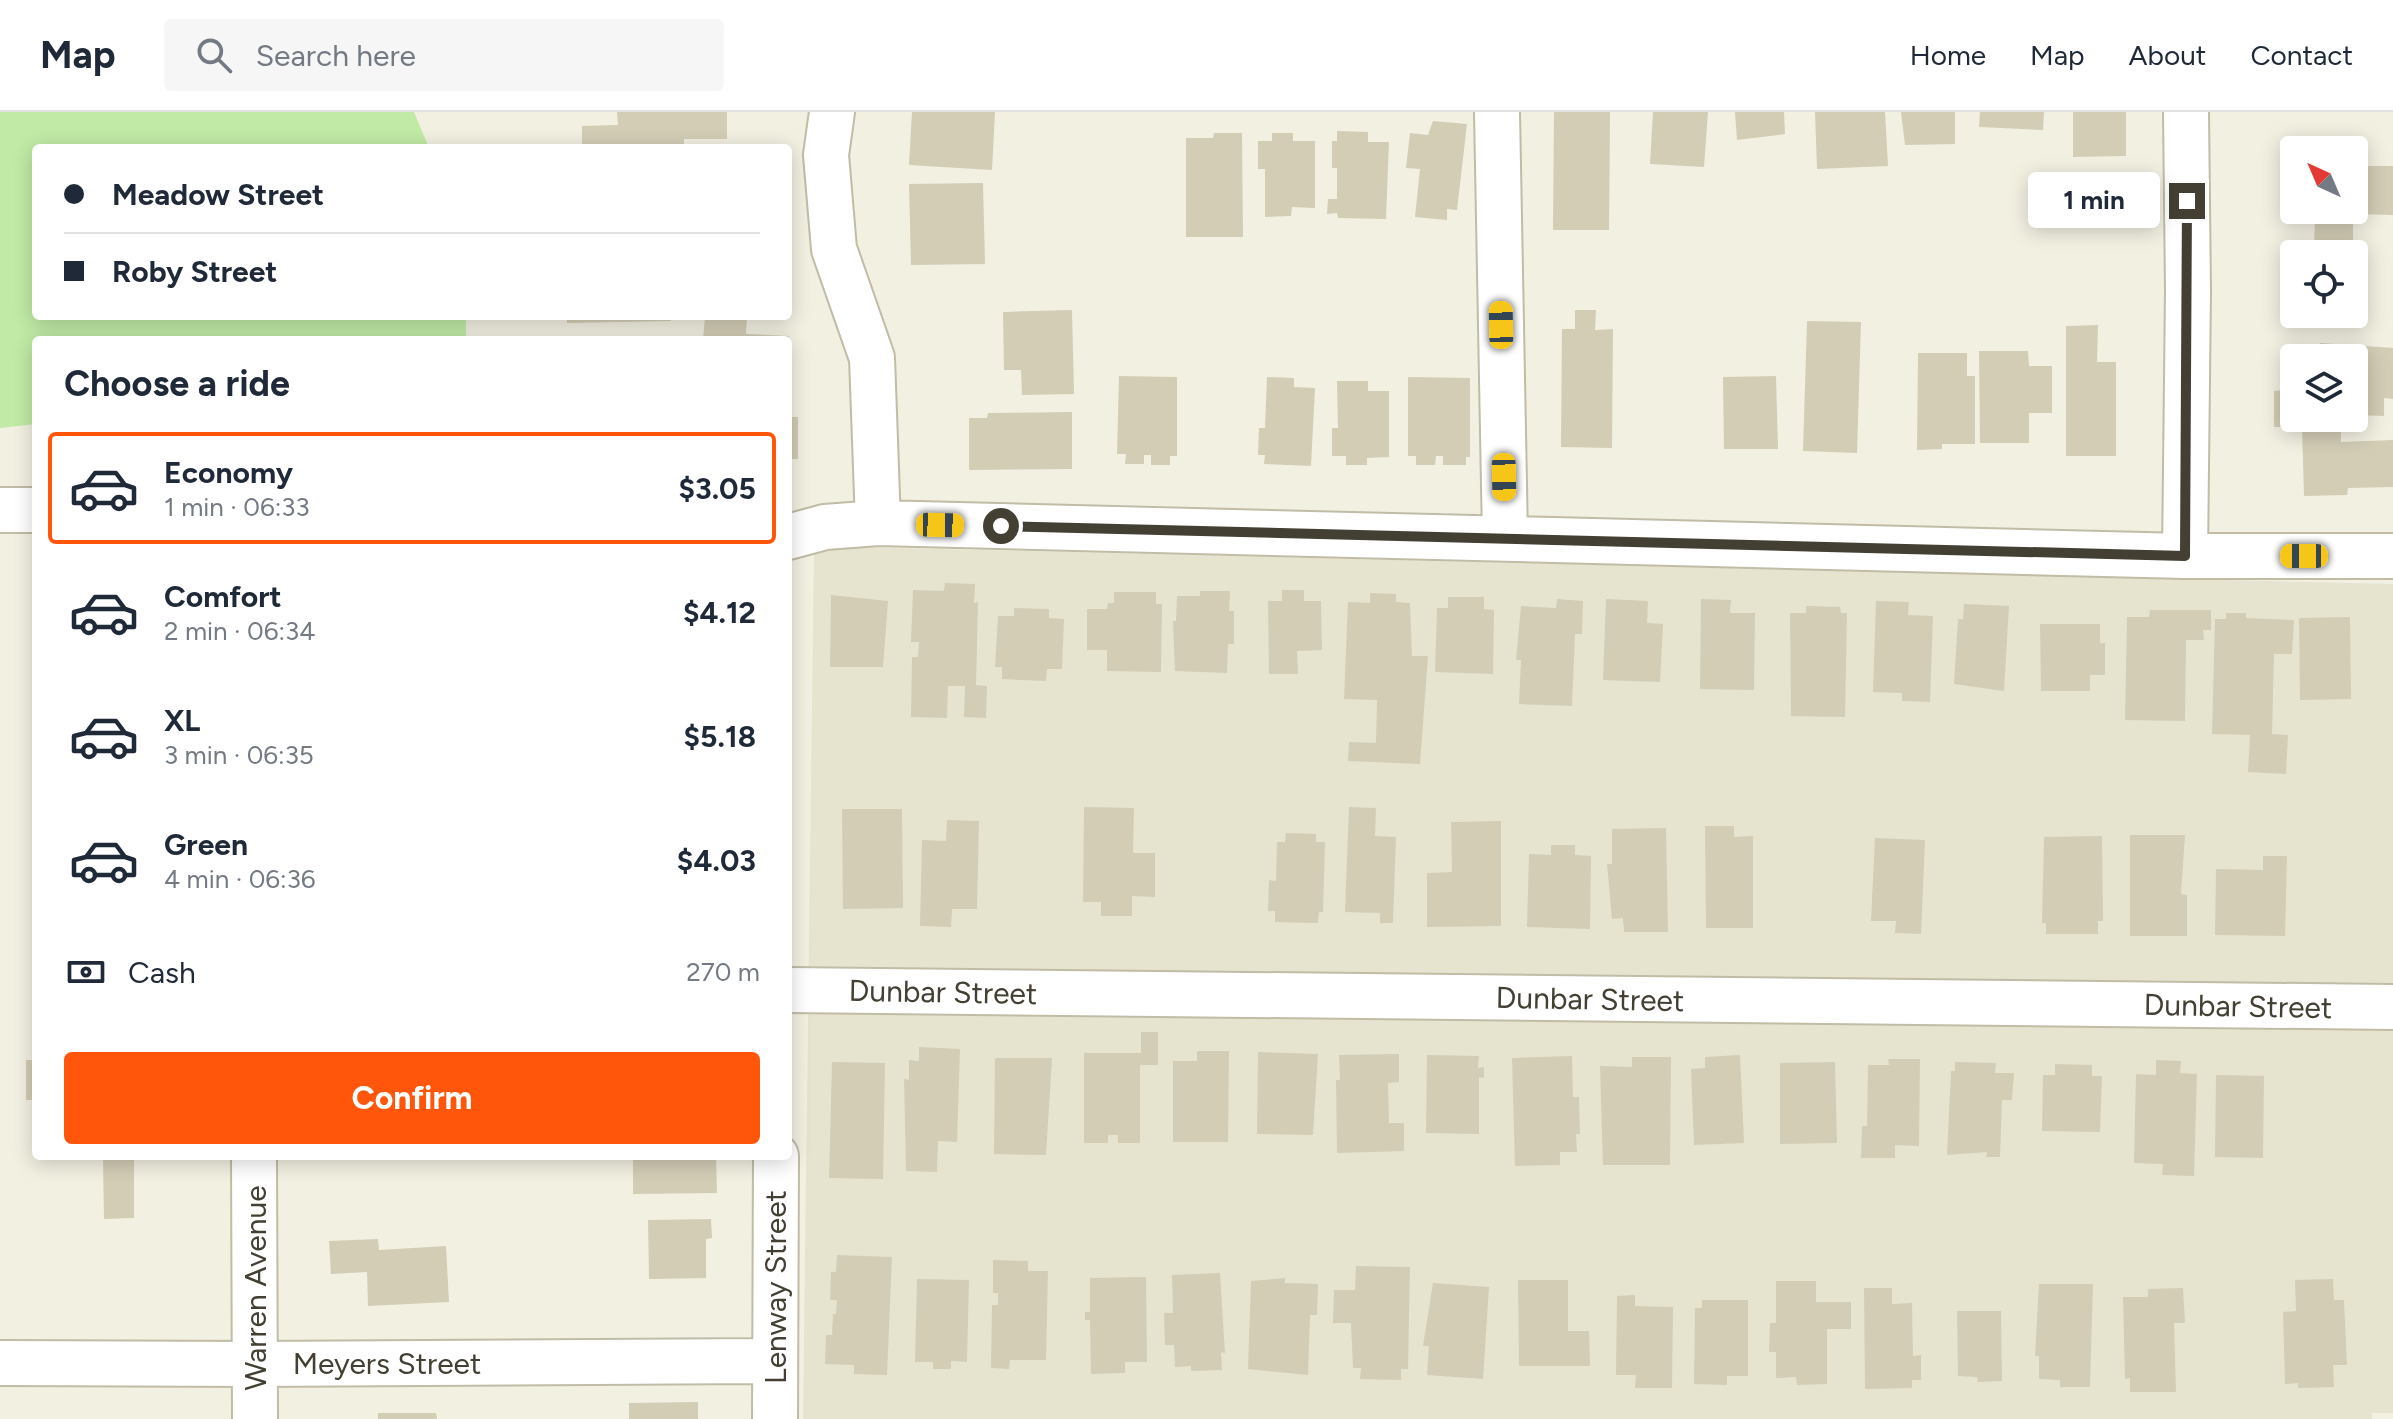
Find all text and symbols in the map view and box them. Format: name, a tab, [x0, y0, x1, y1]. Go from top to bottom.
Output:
search box	[164, 19, 724, 91]
text: Map	[40, 32, 116, 78]
icon: search	[192, 33, 236, 77]
text: Search here	[256, 37, 416, 74]
text: Home	[1910, 38, 1986, 72]
text: Map	[2030, 38, 2085, 72]
text: About	[2129, 38, 2206, 72]
text: Contact	[2250, 38, 2353, 72]
north arrow	[2280, 136, 2368, 224]
map controls	[2280, 136, 2368, 432]
callout: 1 min	[2027, 173, 2159, 229]
text: Meadow Street	[112, 176, 324, 213]
route end	[2169, 183, 2205, 219]
text: 1 min	[2063, 184, 2125, 216]
button: locate	[2280, 240, 2368, 328]
text: Roby Street	[112, 253, 277, 290]
car	[1489, 301, 1513, 349]
button: layers	[2280, 344, 2368, 432]
text: Choose a ride	[64, 362, 290, 405]
icon: car	[68, 452, 140, 524]
car	[1492, 453, 1516, 501]
text: Economy	[164, 454, 293, 491]
text: $3.05	[678, 470, 756, 507]
text: 1 min · 06:33	[164, 491, 310, 523]
route start	[983, 508, 1019, 544]
car	[916, 513, 964, 537]
car	[2280, 544, 2328, 568]
icon: car	[68, 576, 140, 648]
text: Comfort	[164, 578, 282, 615]
text: $4.12	[683, 594, 756, 631]
text: 2 min · 06:34	[164, 615, 315, 647]
icon: car	[68, 700, 140, 772]
text: XL	[164, 702, 200, 739]
text: $5.18	[683, 718, 756, 755]
text: 3 min · 06:35	[164, 739, 314, 771]
icon: car	[68, 824, 140, 896]
text: Green	[164, 826, 248, 863]
text: $4.03	[677, 842, 756, 879]
text: 4 min · 06:36	[164, 863, 316, 895]
icon: cash	[64, 950, 108, 994]
text: Cash	[128, 954, 196, 991]
text: 270 m	[686, 956, 760, 988]
street label: Dunbar Street	[848, 972, 1038, 1012]
street label: Dunbar Street	[1495, 979, 1685, 1019]
street label: Dunbar Street	[2143, 986, 2333, 1026]
button: Confirm	[64, 1052, 760, 1144]
street label: Warren Avenue	[237, 1185, 274, 1391]
street label: Lenway Street	[757, 1190, 794, 1384]
street label: Meyers Street	[293, 1345, 481, 1382]

